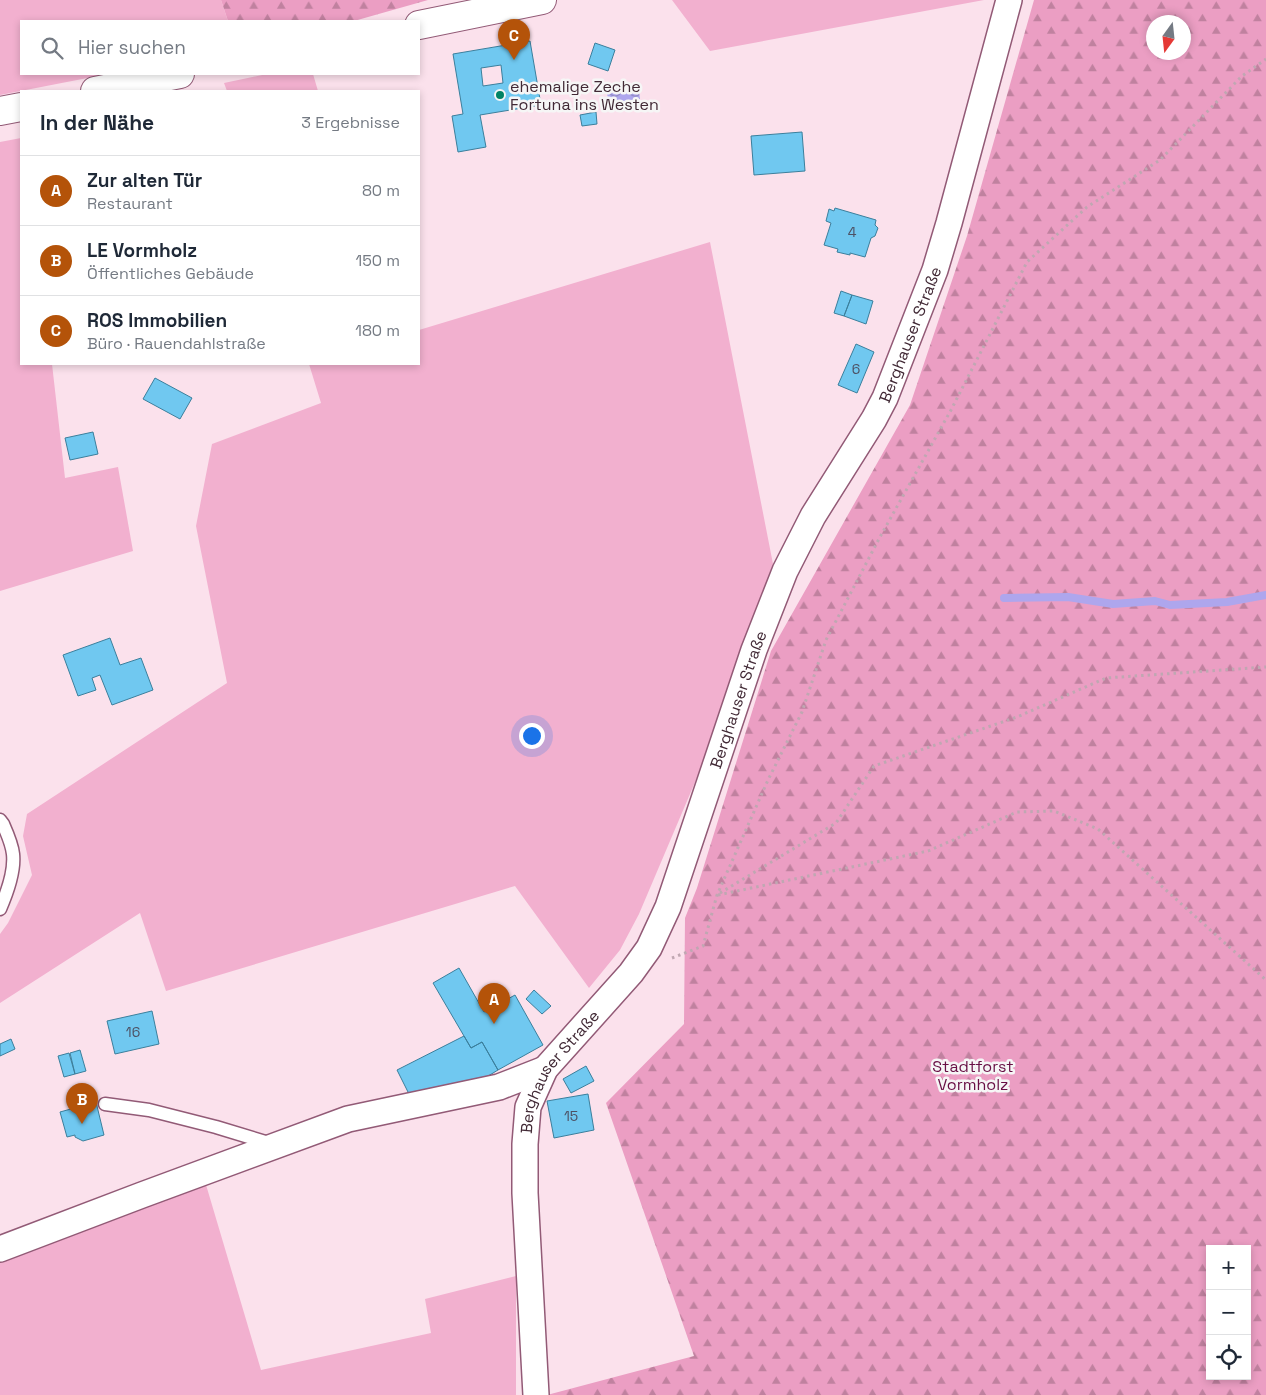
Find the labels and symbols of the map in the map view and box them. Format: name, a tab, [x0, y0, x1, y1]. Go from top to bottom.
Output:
north arrow	[1146, 15, 1191, 60]
pin: C	[498, 19, 530, 60]
place label: ehemalige Zeche Fortuna ins Westen	[510, 76, 659, 115]
marker: ehemalige Zeche Fortuna ins Westen	[494, 89, 506, 101]
house number: 4	[848, 223, 857, 241]
street label: Berghauser Straße	[874, 264, 946, 406]
house number: 6	[852, 360, 860, 378]
street label: Berghauser Straße	[705, 627, 772, 771]
your location	[519, 723, 545, 749]
pin: A	[478, 983, 510, 1024]
street label: Berghauser Straße	[516, 1006, 604, 1134]
house number: 16	[126, 1023, 140, 1041]
park label: Stadtforst Vormholz	[932, 1056, 1014, 1095]
pin: B	[66, 1083, 98, 1124]
house number: 15	[564, 1107, 578, 1125]

